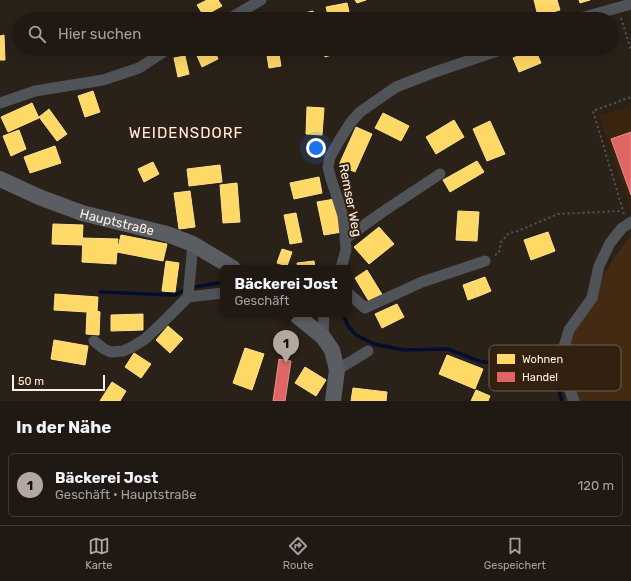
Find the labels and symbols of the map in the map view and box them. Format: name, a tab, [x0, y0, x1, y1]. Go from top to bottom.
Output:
district label: WEIDENSDORF	[129, 124, 243, 142]
your location	[306, 138, 326, 158]
street label: Remser Weg	[335, 162, 365, 238]
street label: Hauptstraße	[78, 206, 156, 239]
pin: 1	[273, 330, 299, 363]
legend	[489, 345, 621, 391]
text: Wohnen	[522, 353, 563, 366]
text: Handel	[522, 371, 558, 384]
scale bar	[12, 373, 105, 392]

